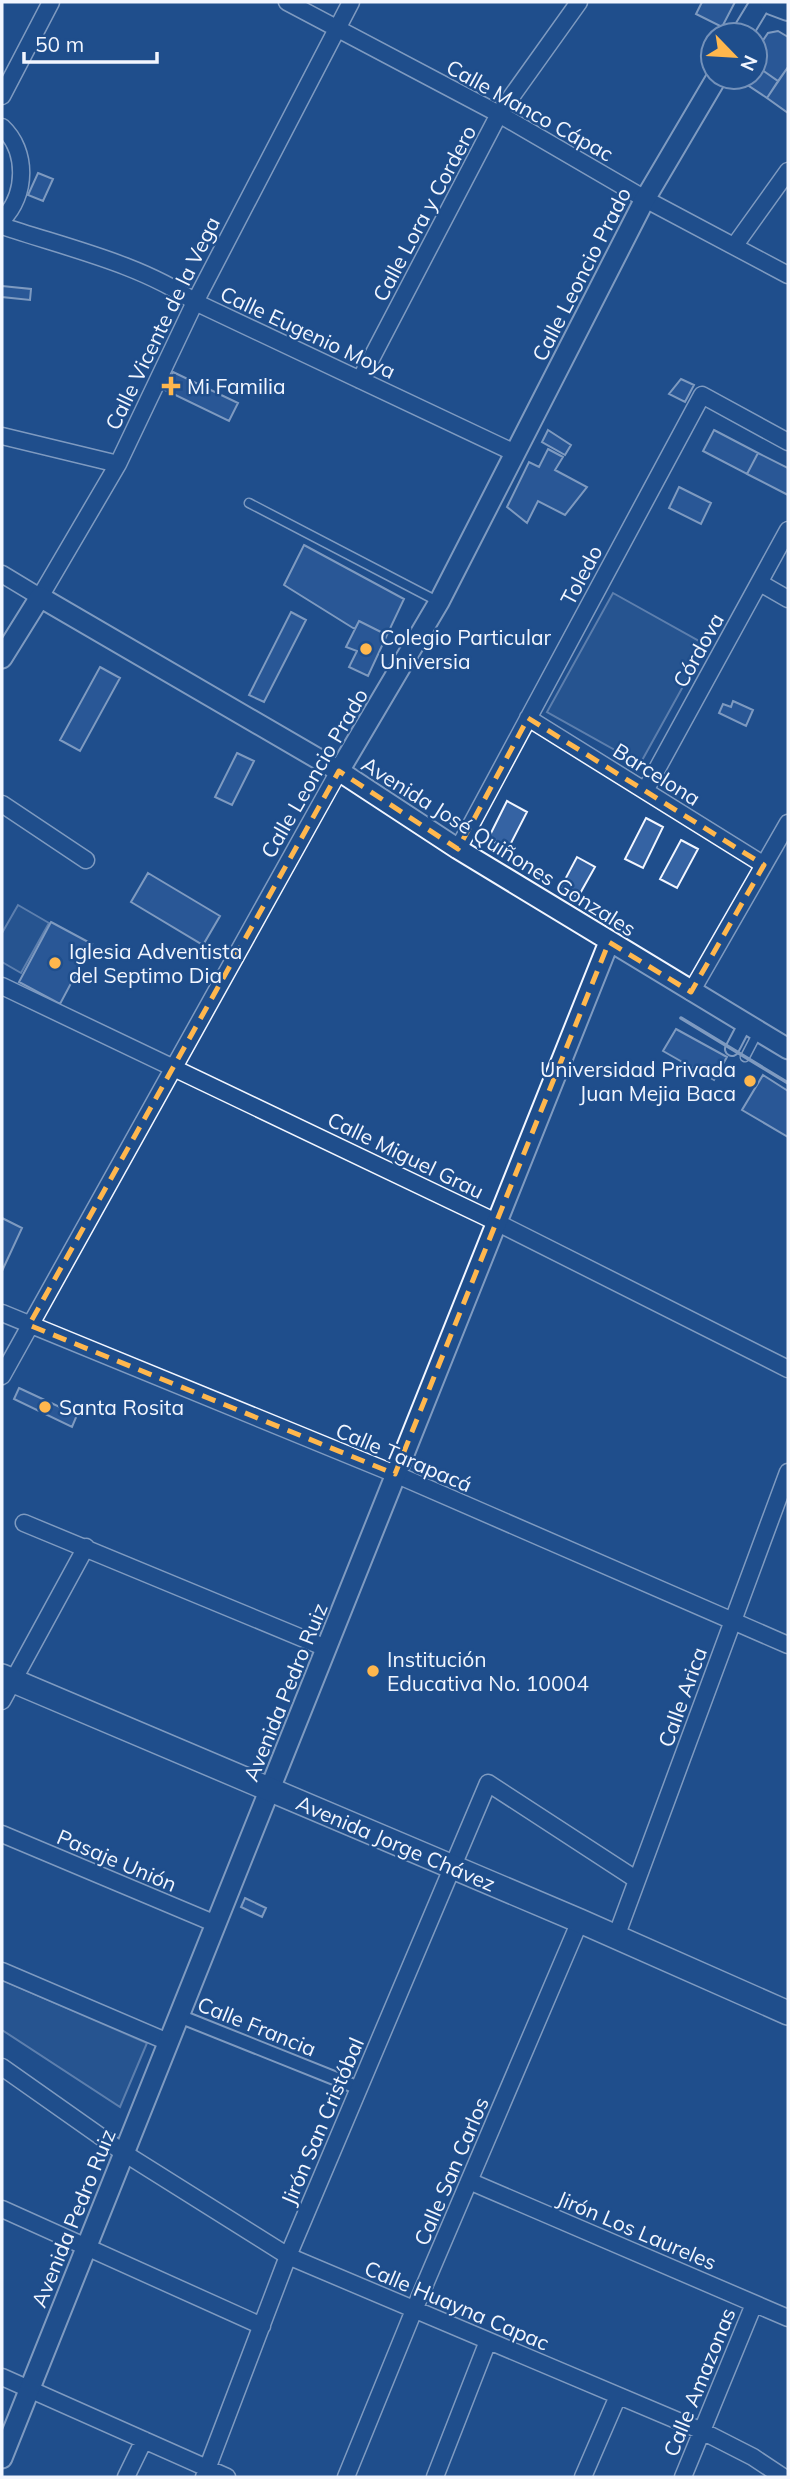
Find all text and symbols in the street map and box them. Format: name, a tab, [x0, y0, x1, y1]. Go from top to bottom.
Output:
scale bar	[24, 21, 158, 65]
north arrow	[699, 21, 769, 91]
text: 50 m	[35, 31, 84, 57]
text: N	[735, 52, 763, 75]
street label: Calle Manco Cápac	[442, 53, 618, 167]
street label: Calle Lora y Cordero	[367, 120, 481, 306]
street label: Calle Leoncio Prado	[526, 183, 636, 365]
street label: Calle Vicente de la Vega	[99, 212, 225, 434]
street label: Calle Eugenio Moya	[216, 280, 400, 384]
place label: Mi Familia	[187, 373, 286, 399]
marker: Mi Familia	[161, 376, 181, 396]
street label: Toledo	[554, 541, 608, 609]
street label: Córdova	[667, 608, 729, 692]
place label: Colegio Particular Universia	[380, 624, 552, 674]
marker: Colegio Particular Universia	[358, 641, 374, 657]
street label: Calle Leoncio Prado	[255, 684, 373, 862]
street label: Barcelona	[609, 737, 705, 811]
street label: Avenida José Quiñones Gonzales	[357, 751, 641, 941]
place label: Iglesia Adventista del Septimo Dia	[69, 938, 242, 988]
marker: Iglesia Adventista del Septimo Dia	[47, 955, 63, 971]
place label: Universidad Privada Juan Mejia Baca	[540, 1056, 736, 1106]
marker: Universidad Privada Juan Mejia Baca	[742, 1073, 758, 1089]
street label: Calle Miguel Grau	[324, 1106, 488, 1204]
place label: Santa Rosita	[59, 1394, 184, 1420]
marker: Santa Rosita	[37, 1399, 53, 1415]
street label: Calle Tarapacá	[332, 1417, 476, 1497]
street label: Avenida Pedro Ruiz	[237, 1599, 333, 1785]
street label: Calle Arica	[652, 1643, 712, 1751]
place label: Institución Educativa No. 10004	[387, 1646, 589, 1696]
marker: Institución Educativa No. 10004	[365, 1663, 381, 1679]
street label: Avenida Jorge Chávez	[293, 1789, 499, 1897]
street label: Pasaje Unión	[53, 1823, 181, 1897]
street label: Calle Francia	[194, 1990, 320, 2062]
street label: Jirón San Cristóbal	[275, 2033, 369, 2209]
street label: Calle San Carlos	[408, 2093, 494, 2249]
street label: Avenida Pedro Ruiz	[25, 2125, 121, 2311]
street label: Jirón Los Laureles	[554, 2185, 720, 2275]
street label: Calle Huayna Capac	[361, 2254, 553, 2356]
street label: Calle Amazonas	[657, 2304, 741, 2460]

